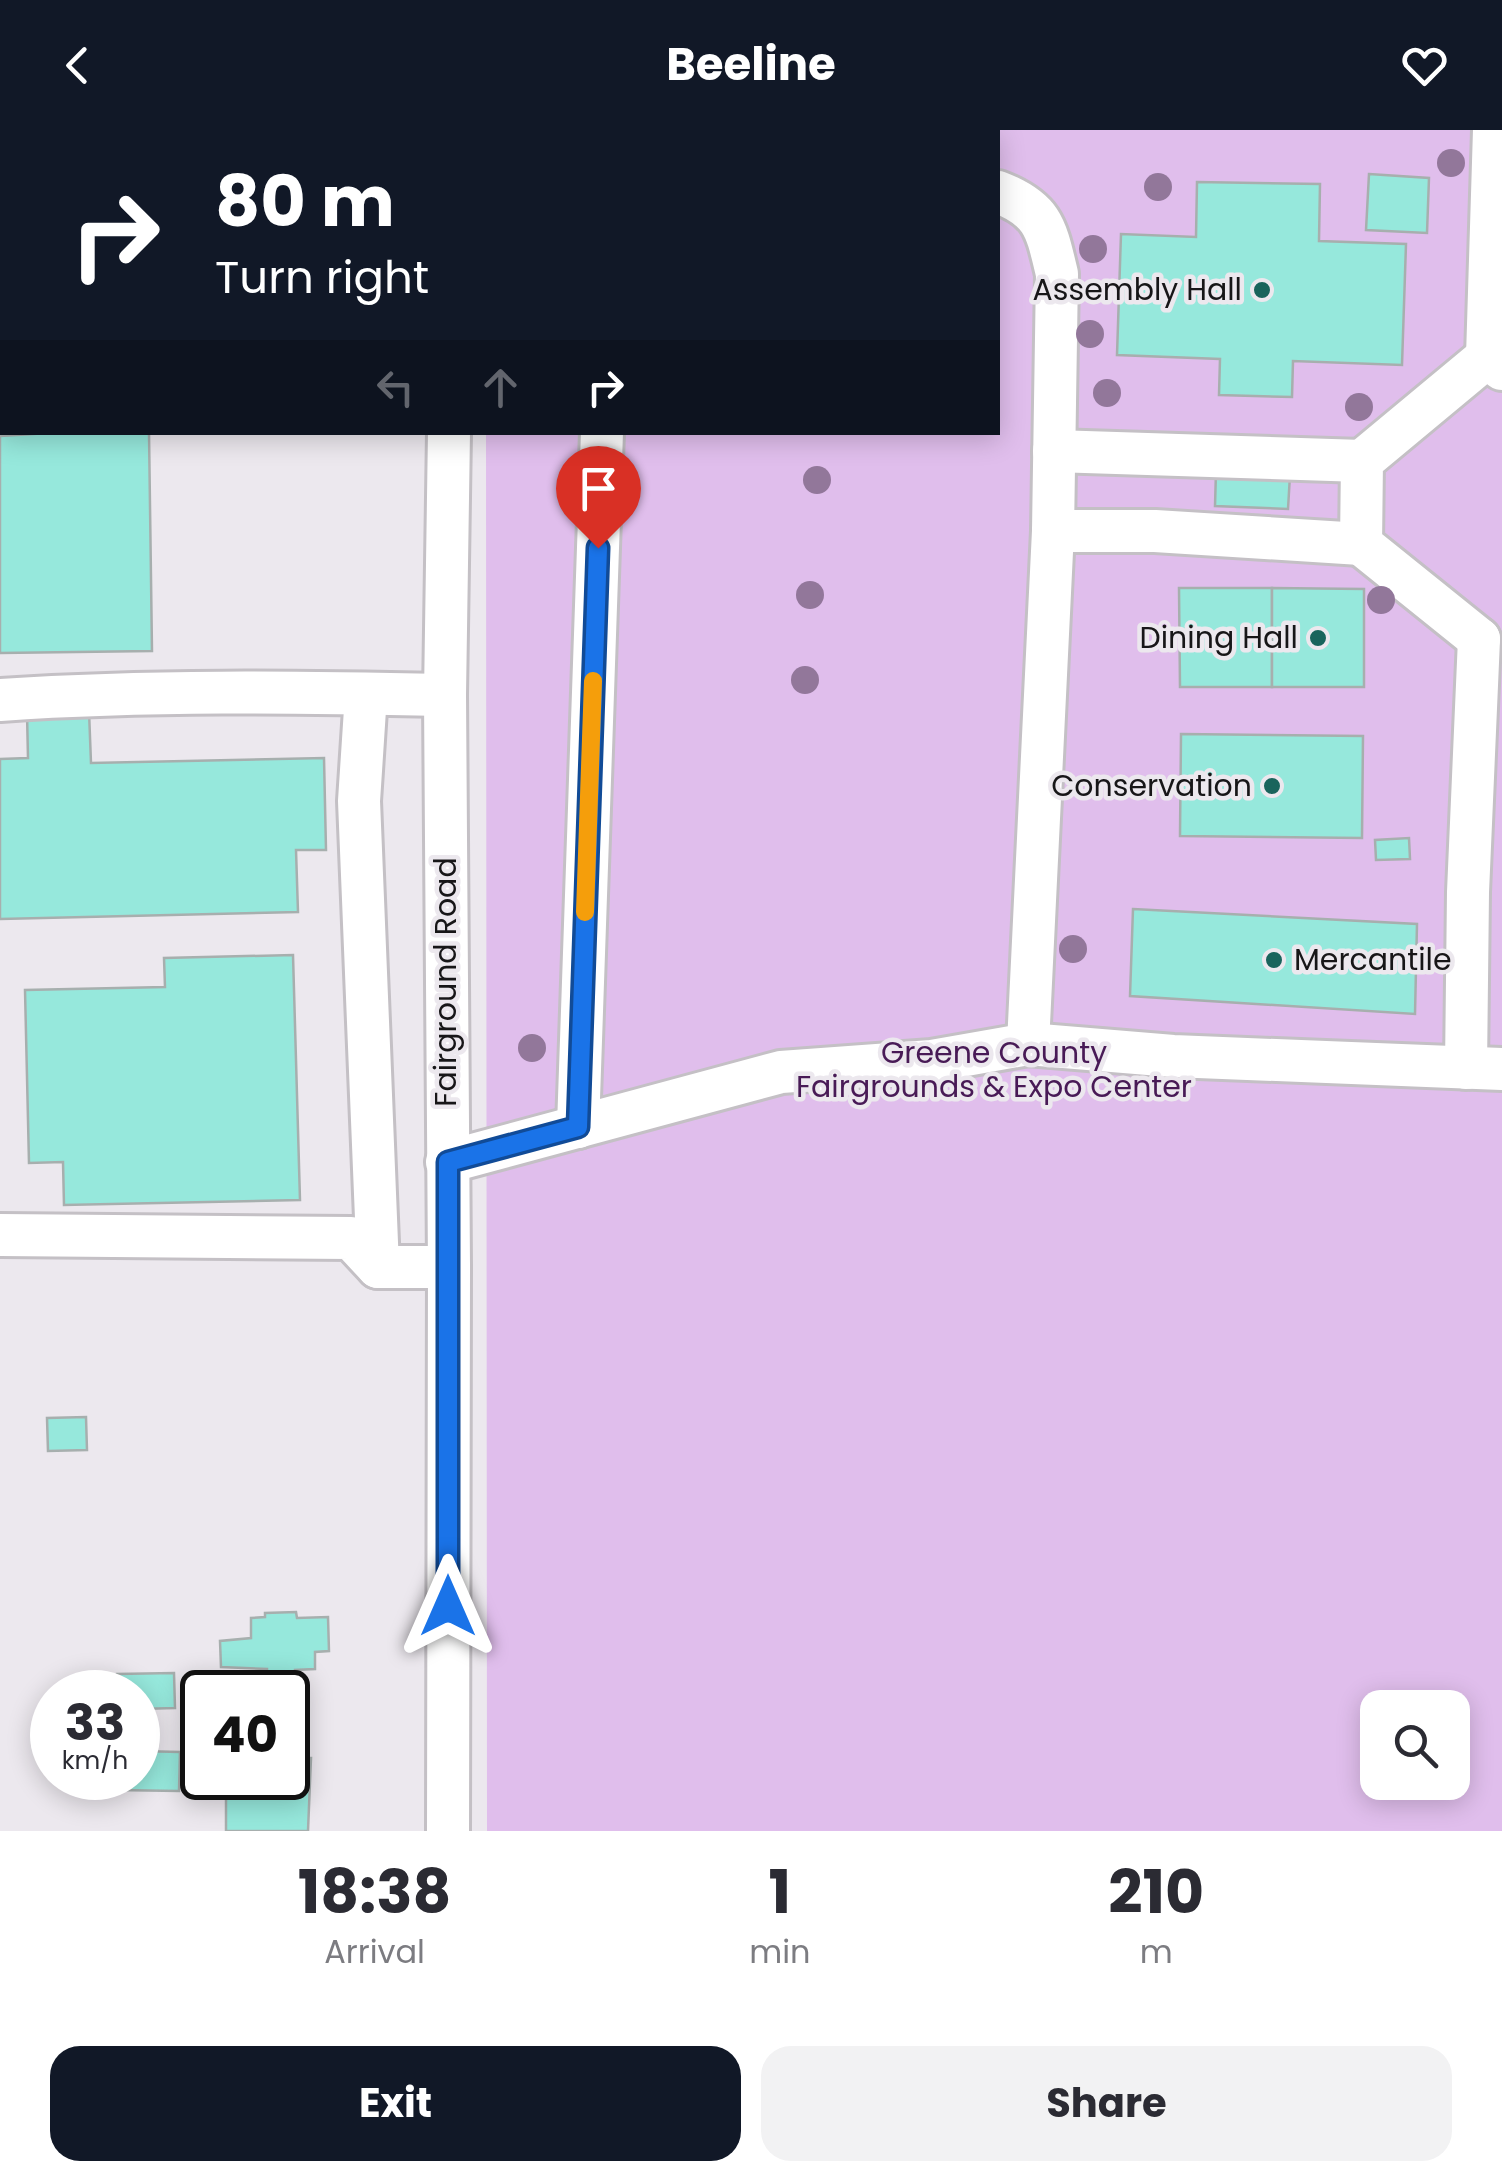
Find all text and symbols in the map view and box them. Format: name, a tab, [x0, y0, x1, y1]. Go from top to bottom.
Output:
text: Beeline	[666, 33, 836, 96]
icon: back	[50, 38, 105, 93]
icon: heart	[1397, 38, 1452, 93]
text: 80 m	[215, 152, 395, 251]
icon: right	[50, 170, 180, 300]
text: Turn right	[215, 246, 429, 309]
place label: Assembly Hall	[1033, 268, 1242, 311]
marker: Assembly Hall	[1251, 279, 1273, 301]
icon: left	[368, 360, 423, 415]
icon: ahead	[473, 360, 528, 415]
icon: right	[578, 360, 633, 415]
pin	[556, 446, 641, 549]
icon: arrive	[571, 461, 626, 516]
place label: Dining Hall	[1140, 616, 1298, 659]
marker: Dining Hall	[1307, 627, 1329, 649]
place label: Conservation	[1051, 764, 1252, 807]
marker: Conservation	[1261, 775, 1283, 797]
street label: Fairground Road	[424, 857, 467, 1107]
place label: Mercantile	[1294, 938, 1452, 981]
marker: Mercantile	[1263, 949, 1285, 971]
park label: Greene County Fairgrounds & Expo Center	[796, 1031, 1192, 1108]
position arrow	[396, 1554, 500, 1658]
speed limit sign: 40	[180, 1670, 310, 1800]
text: 33	[65, 1687, 125, 1758]
map controls	[1360, 1690, 1470, 1800]
button: search	[1360, 1690, 1470, 1800]
text: km/h	[62, 1743, 128, 1778]
text: 18:38	[298, 1850, 451, 1934]
text: 1	[769, 1850, 791, 1934]
text: 210	[1108, 1850, 1204, 1934]
text: Arrival	[324, 1929, 425, 1974]
text: min	[749, 1929, 811, 1974]
text: m	[1140, 1929, 1173, 1974]
button: Exit	[50, 2046, 741, 2161]
button: Share	[761, 2046, 1452, 2161]

